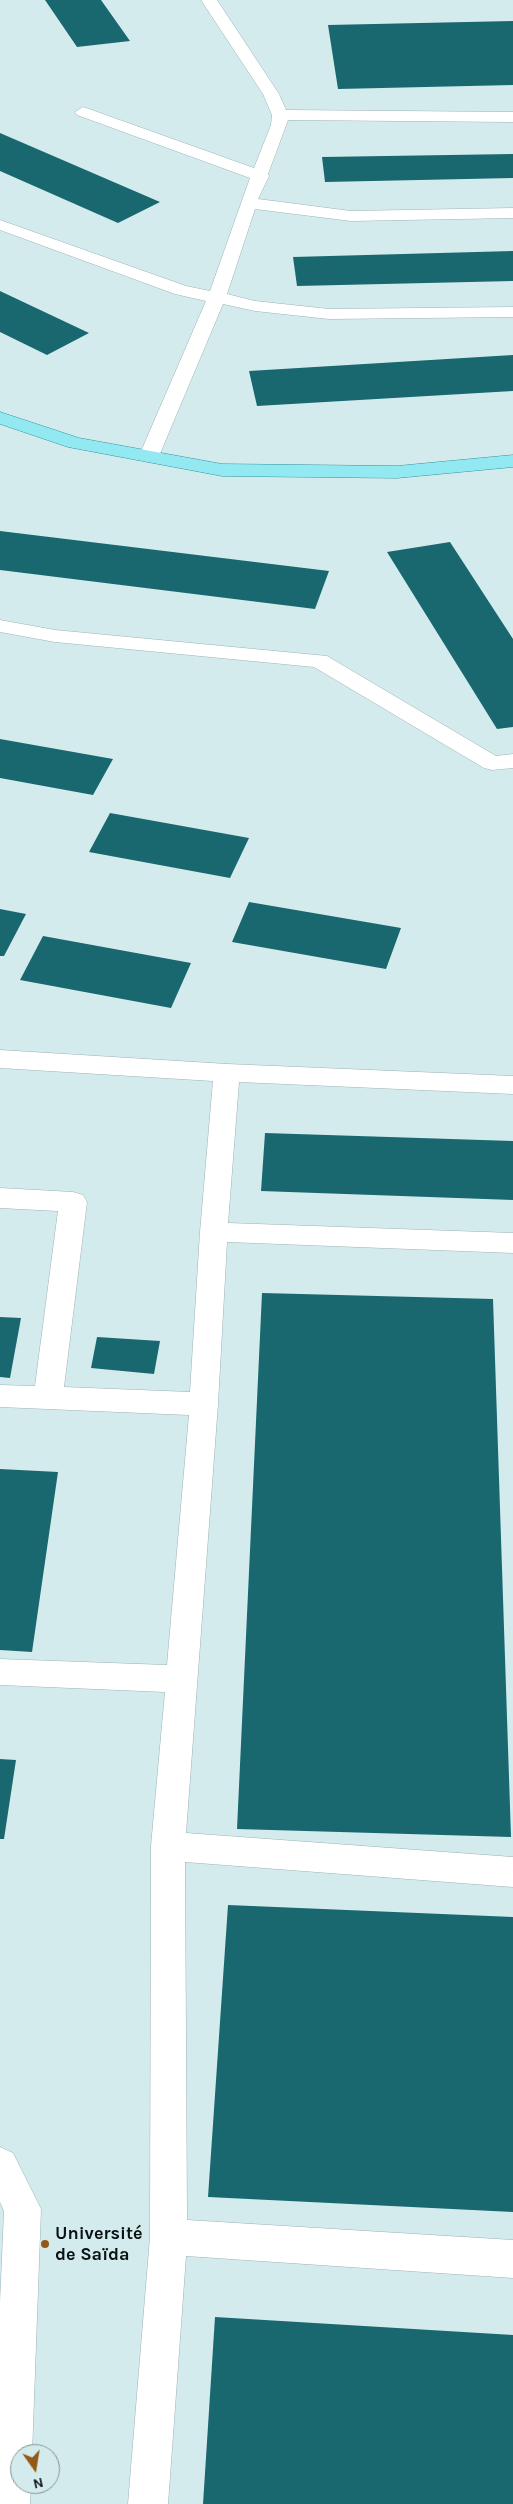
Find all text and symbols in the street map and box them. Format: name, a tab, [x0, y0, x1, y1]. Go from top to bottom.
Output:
place label: Université de Saïda	[55, 2223, 143, 2266]
marker: Université de Saïda	[39, 2238, 51, 2250]
north arrow	[10, 2444, 60, 2494]
text: N	[31, 2474, 45, 2493]

